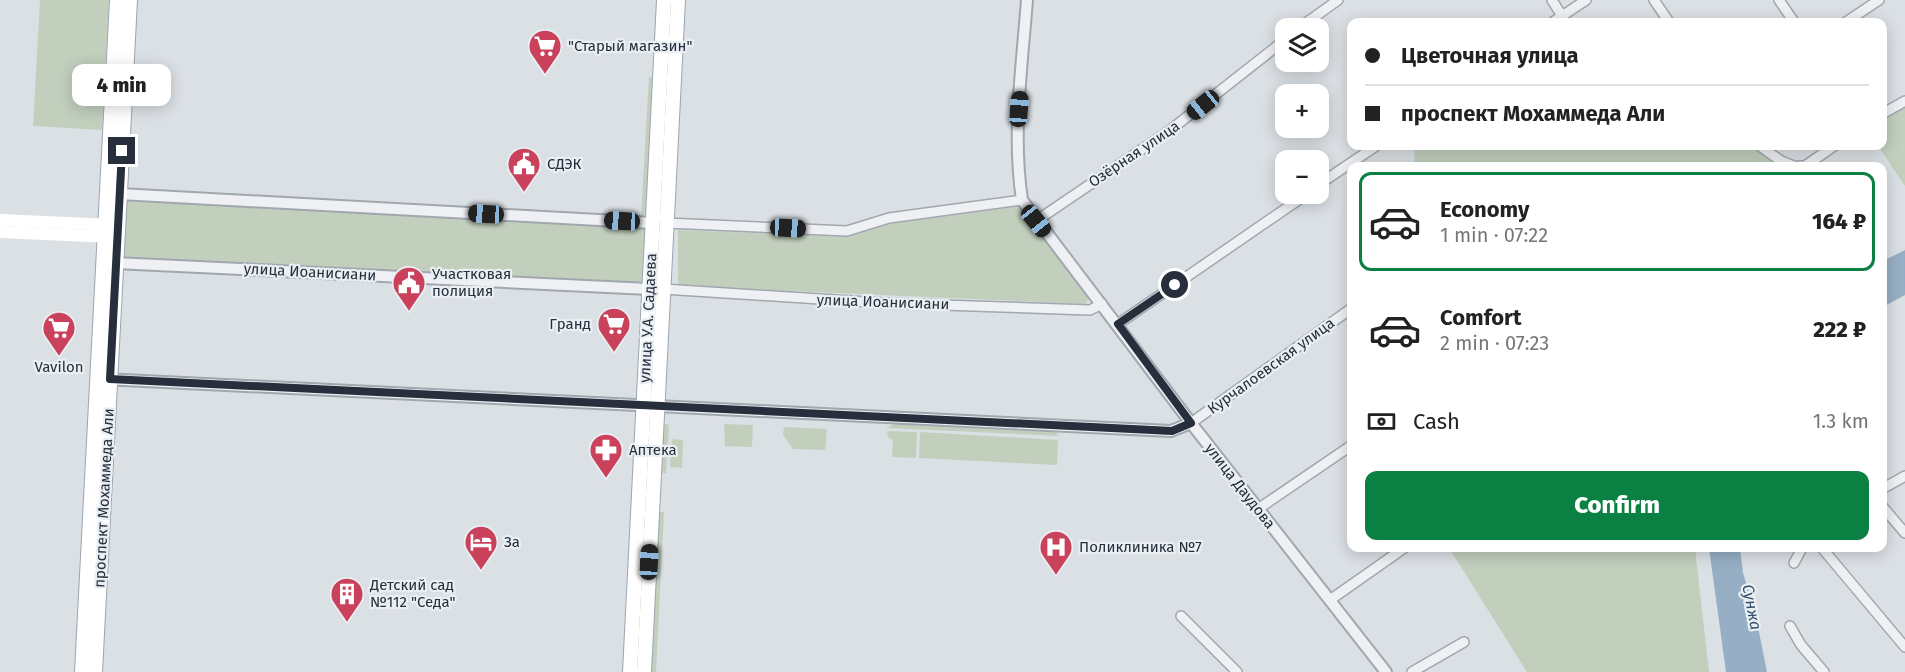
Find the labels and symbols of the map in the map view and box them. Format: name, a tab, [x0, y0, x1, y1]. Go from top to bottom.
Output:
supermarket icon: "Старый магазин"	[527, 28, 563, 75]
place label: "Старый магазин"	[568, 37, 692, 55]
callout: 4 min	[72, 64, 172, 106]
car	[1183, 87, 1223, 123]
car	[1009, 90, 1029, 128]
street label: Озёрная улица	[1085, 117, 1183, 191]
route end	[108, 137, 135, 164]
public building icon: СДЭК	[506, 146, 542, 193]
place label: СДЭК	[547, 155, 582, 173]
car	[1018, 201, 1054, 241]
car	[468, 204, 504, 224]
car	[604, 211, 640, 231]
car	[770, 218, 806, 238]
street label: улица У.А. Садаева	[636, 253, 660, 383]
street label: улица Иоанисиани	[243, 260, 377, 284]
public building icon: Участковая полиция	[391, 265, 427, 312]
place label: Участковая полиция	[432, 265, 511, 300]
route start	[1161, 271, 1188, 298]
street label: улица Иоанисиани	[816, 291, 950, 313]
supermarket icon: Гранд	[596, 306, 632, 353]
supermarket icon: Vavilon	[41, 310, 77, 357]
street label: Курчалоевская улица	[1204, 314, 1338, 418]
place label: Гранд	[549, 315, 591, 333]
place label: Vavilon	[34, 358, 84, 376]
street label: проспект Мохаммеда Али	[90, 408, 118, 588]
pharmacy icon: Аптека	[588, 432, 624, 479]
street label: улица Даудова	[1201, 440, 1279, 532]
place label: Аптека	[629, 441, 677, 459]
hotel icon: За	[463, 524, 499, 571]
hospital icon: Поликлиника №7	[1038, 529, 1074, 576]
place label: За	[504, 533, 520, 551]
place label: Поликлиника №7	[1079, 538, 1202, 556]
car	[639, 544, 659, 580]
building icon: Детский сад №112 "Седа"	[329, 576, 365, 623]
place label: Детский сад №112 "Седа"	[369, 576, 456, 611]
water label: Сунжа	[1738, 583, 1766, 631]

